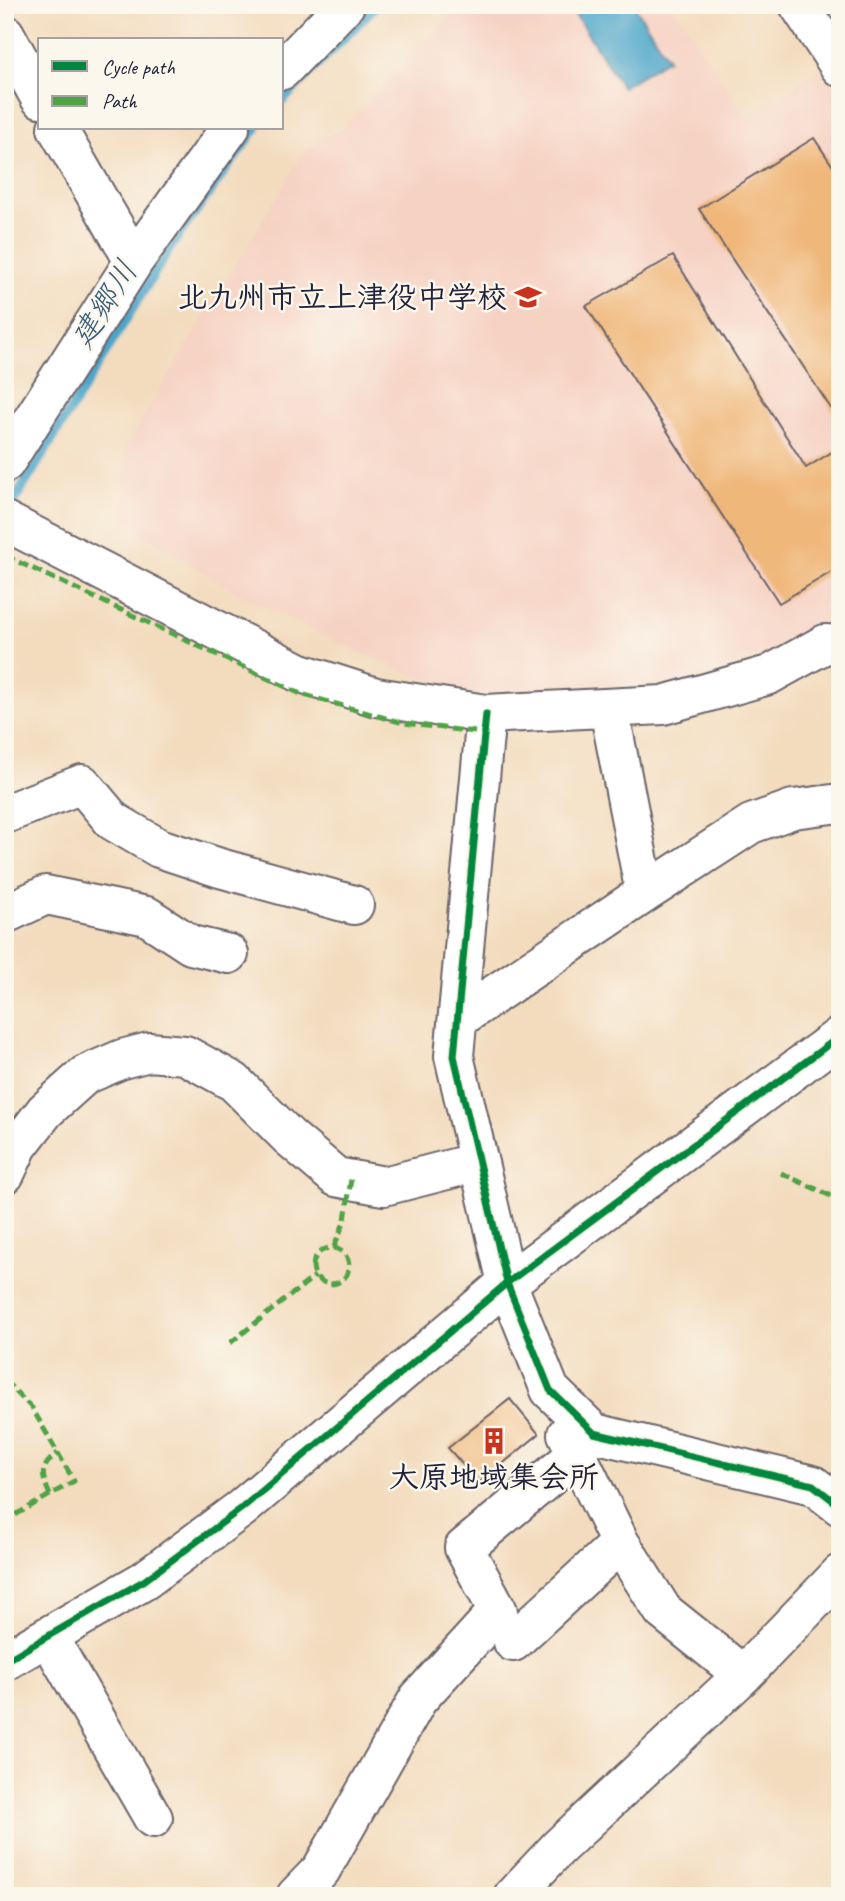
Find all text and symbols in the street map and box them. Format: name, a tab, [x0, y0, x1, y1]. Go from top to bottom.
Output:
legend	[38, 38, 284, 130]
text: Cycle path	[102, 54, 175, 80]
text: Path	[102, 88, 138, 114]
water label: 建郷川	[61, 252, 147, 356]
place label: 北九州市立上津役中学校	[177, 278, 507, 316]
school or university icon: 北九州市立上津役中学校	[513, 282, 543, 312]
building icon: 大原地域集会所	[479, 1426, 509, 1456]
place label: 大原地域集会所	[389, 1458, 599, 1496]

